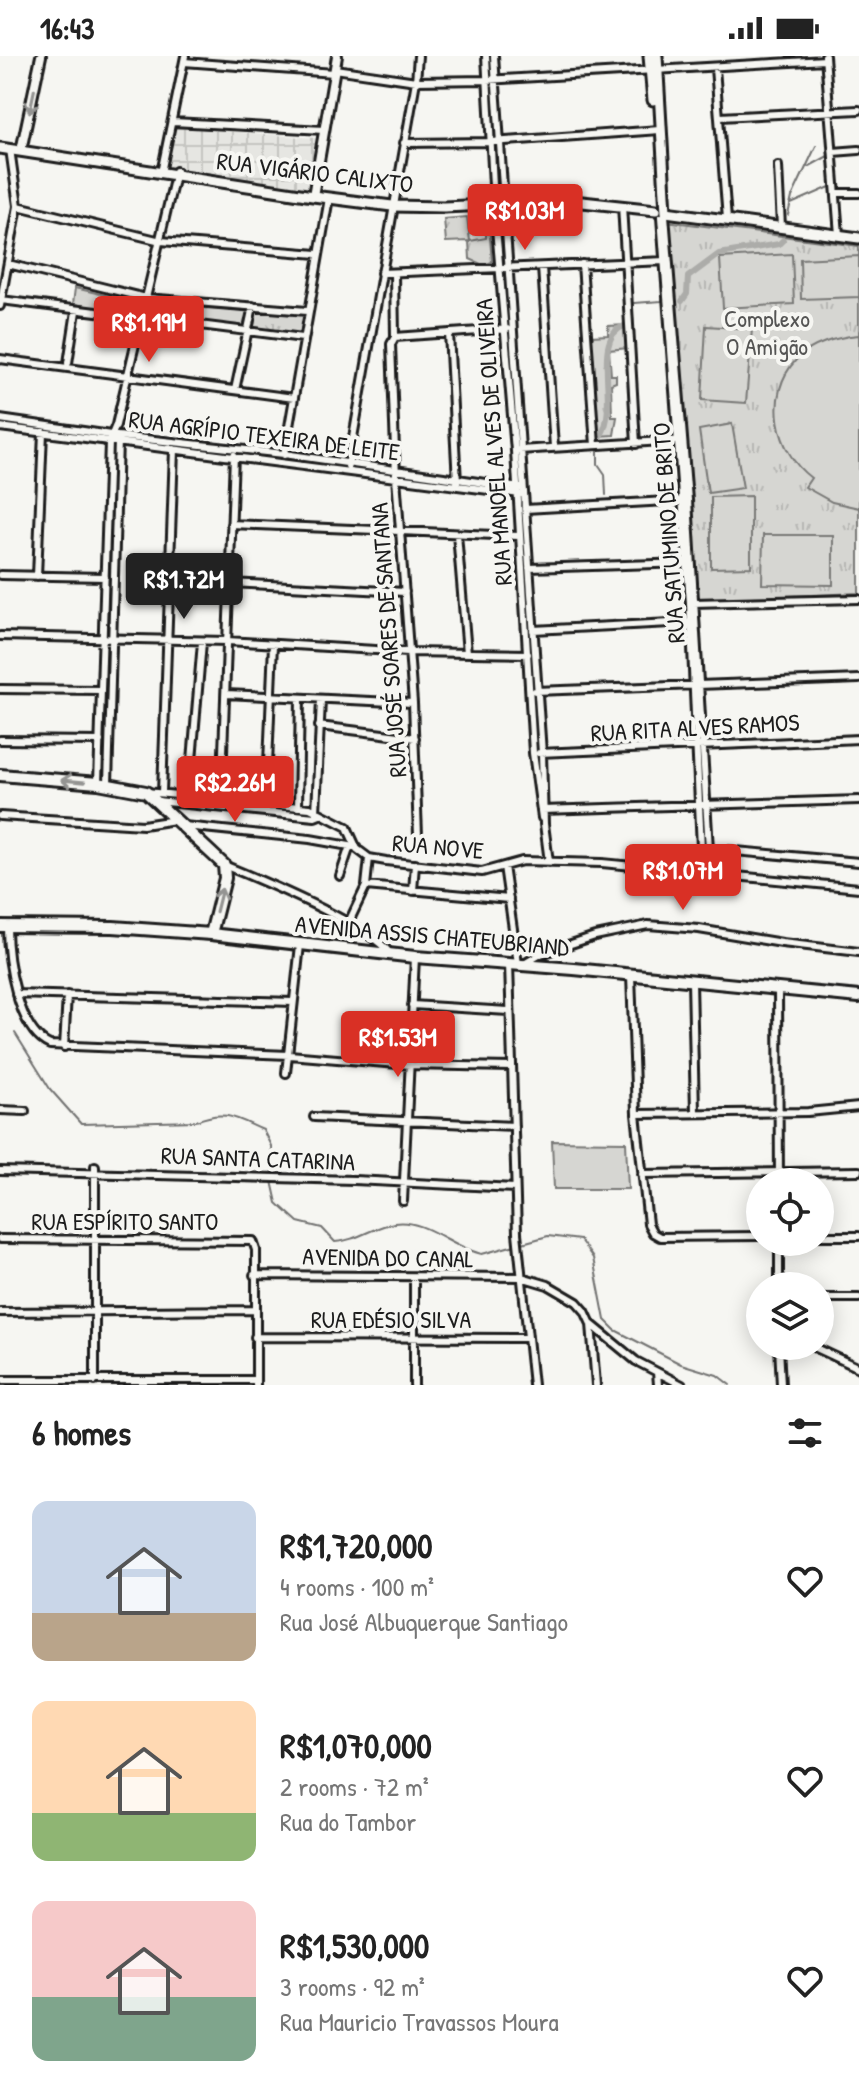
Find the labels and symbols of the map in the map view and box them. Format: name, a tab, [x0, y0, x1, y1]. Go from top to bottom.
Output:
one-way arrow	[24, 87, 39, 113]
street label: RUA VIGÁRIO CALIXTO	[215, 144, 415, 200]
pin: R$1.03M	[451, 184, 599, 252]
pin: R$1.19M	[75, 296, 223, 364]
street label: RUA MANOEL ALVES DE OLIVEIRA	[467, 297, 519, 587]
park label: Complexo O Amigão	[724, 302, 810, 362]
street label: RUA AGRÍPIO TEXEIRA DE LEITE	[127, 403, 402, 468]
street label: RUA SATUMINO DE BRITO	[644, 422, 692, 644]
street label: RUA JOSÉ SOARES DE SANTANA	[362, 501, 414, 778]
pin: R$1.72M	[110, 553, 258, 621]
street label: RUA RITA ALVES RAMOS	[590, 706, 800, 748]
pin: R$2.26M	[161, 756, 309, 824]
one-way arrow	[60, 773, 87, 788]
street label: RUA NOVE	[391, 826, 485, 866]
pin: R$1.07M	[609, 844, 757, 912]
one-way arrow	[213, 888, 228, 913]
street label: AVENIDA ASSIS CHATEUBRIAND	[294, 907, 571, 963]
pin: R$1.53M	[324, 1011, 472, 1079]
street label: RUA SANTA CATARINA	[160, 1139, 356, 1177]
street label: RUA ESPÍRITO SANTO	[32, 1205, 218, 1237]
street label: AVENIDA DO CANAL	[302, 1240, 474, 1274]
street label: RUA EDÉSIO SILVA	[311, 1303, 471, 1335]

